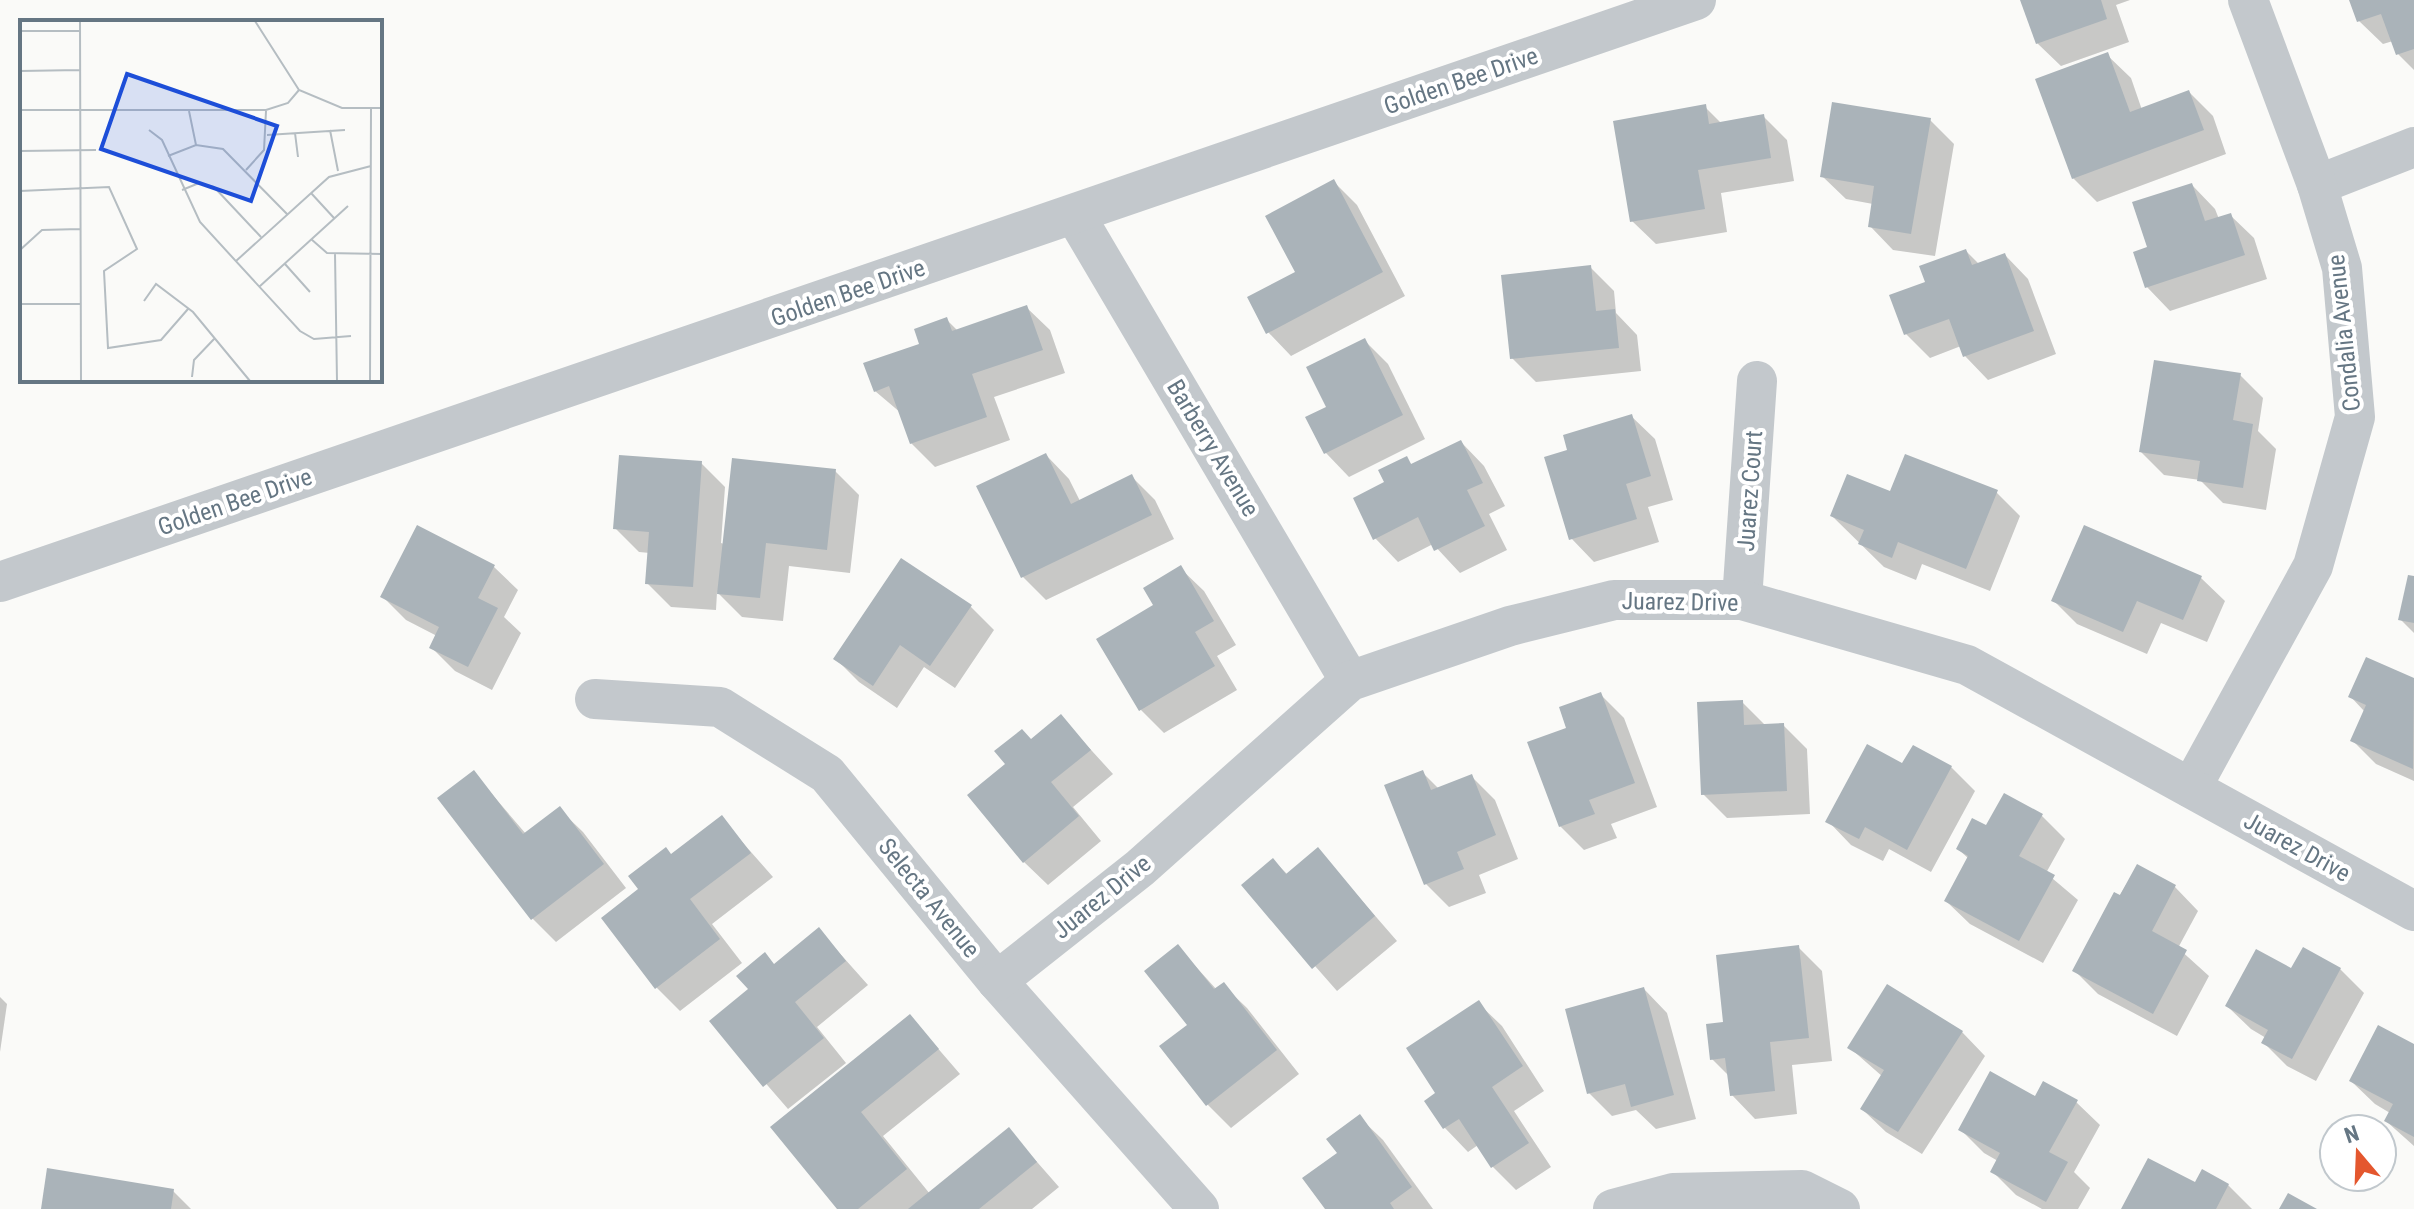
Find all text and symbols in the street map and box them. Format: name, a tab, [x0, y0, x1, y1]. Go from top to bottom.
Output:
inset map	[20, 20, 382, 382]
street label: Golden Bee Drive	[1380, 42, 1542, 120]
street label: Condalia Avenue	[2322, 253, 2366, 413]
street label: Golden Bee Drive	[767, 254, 929, 332]
street label: Barberry Avenue	[1161, 375, 1265, 521]
street label: Juarez Court	[1732, 429, 1768, 553]
street label: Golden Bee Drive	[154, 463, 316, 541]
street label: Juarez Drive	[1621, 587, 1739, 617]
street label: Juarez Drive	[2239, 806, 2355, 888]
street label: Selecta Avenue	[873, 833, 985, 963]
street label: Juarez Drive	[1048, 849, 1156, 945]
north arrow	[2318, 1113, 2398, 1193]
text: N	[2341, 1121, 2362, 1149]

